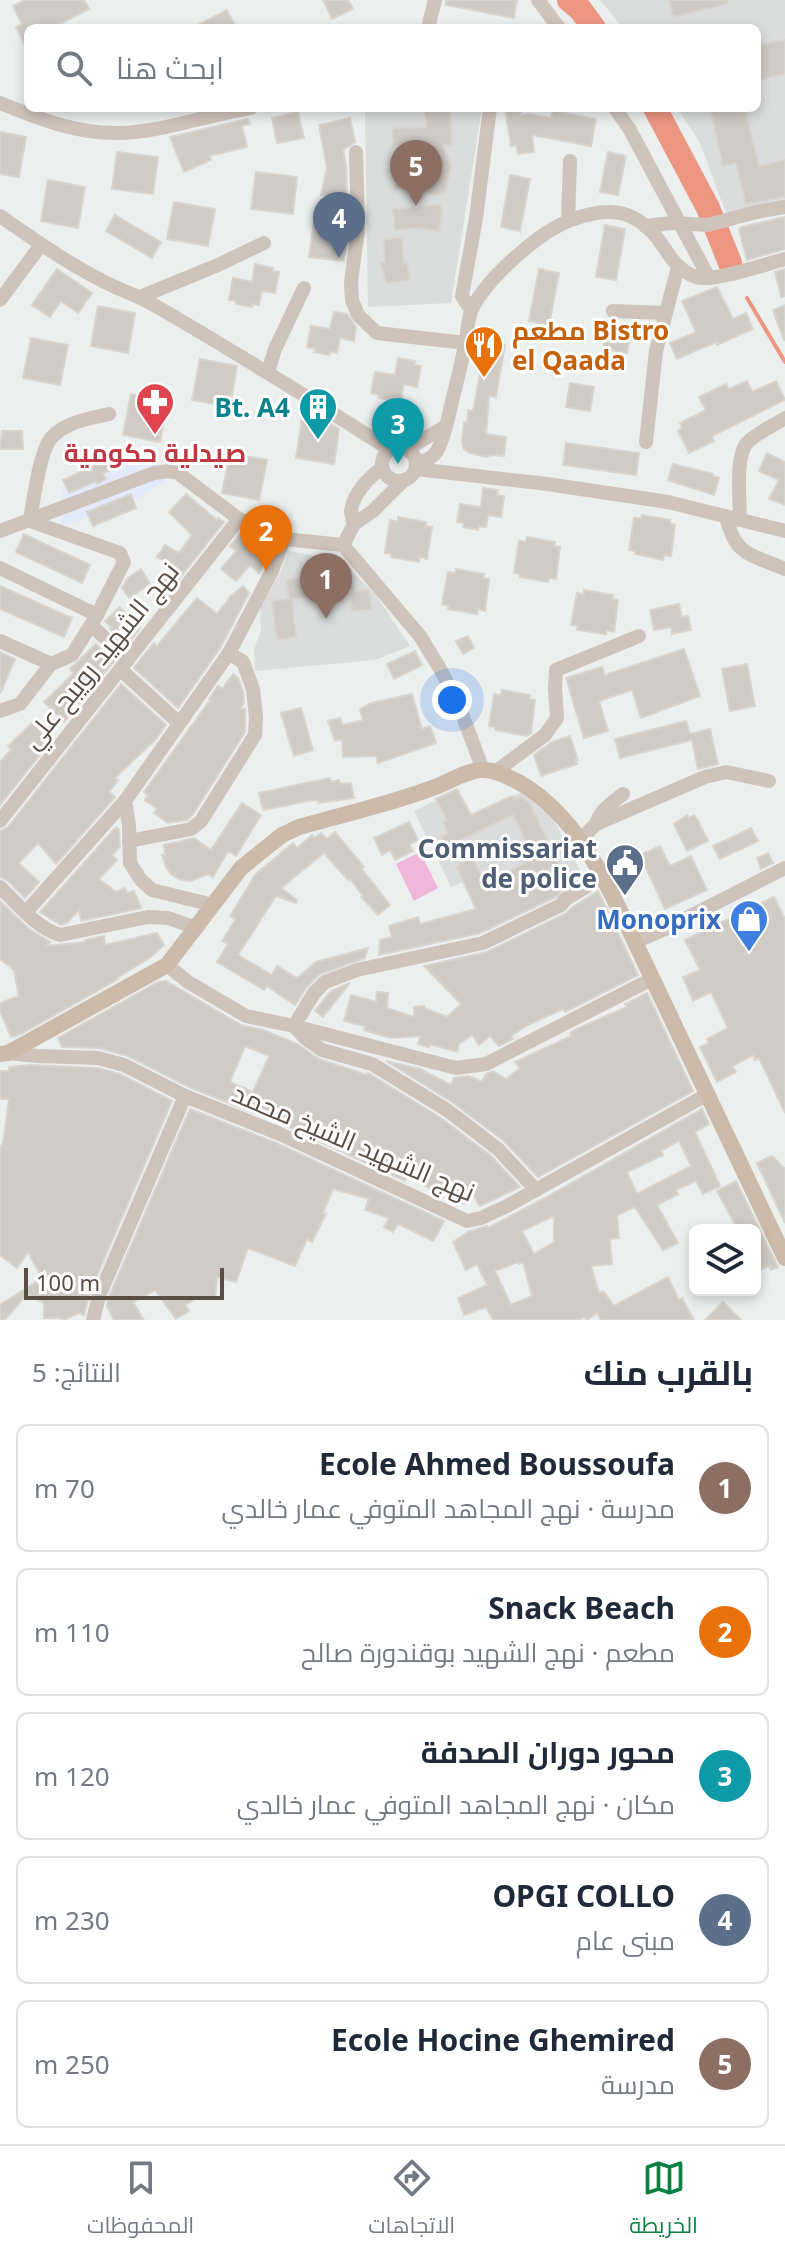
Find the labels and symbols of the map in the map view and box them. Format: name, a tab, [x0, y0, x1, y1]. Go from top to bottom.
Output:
pin: 5	[390, 140, 442, 206]
pin: 4	[313, 192, 365, 258]
place label: مطعم Bistro el Qaada	[512, 312, 669, 378]
restaurant icon: مطعم Bistro el Qaada	[463, 324, 505, 379]
pharmacy icon: صيدلية حكومية	[134, 381, 176, 436]
building icon: Bt. A4	[297, 386, 339, 441]
place label: Bt. A4	[214, 389, 290, 425]
pin: 3	[372, 398, 424, 464]
place label: صيدلية حكومية	[64, 434, 246, 470]
pin: 2	[240, 505, 292, 571]
pin: 1	[300, 553, 352, 619]
street label: نهج الشهيد رويبح علي	[13, 554, 190, 758]
your location	[432, 680, 472, 720]
place label: Commissariat de police	[418, 830, 597, 896]
public building icon: Commissariat de police	[604, 842, 646, 897]
shop icon: Monoprix	[728, 898, 770, 953]
place label: Monoprix	[596, 901, 721, 937]
street label: نهج الشهيد الشيخ محمد	[227, 1075, 481, 1209]
scale bar	[24, 1264, 224, 1300]

